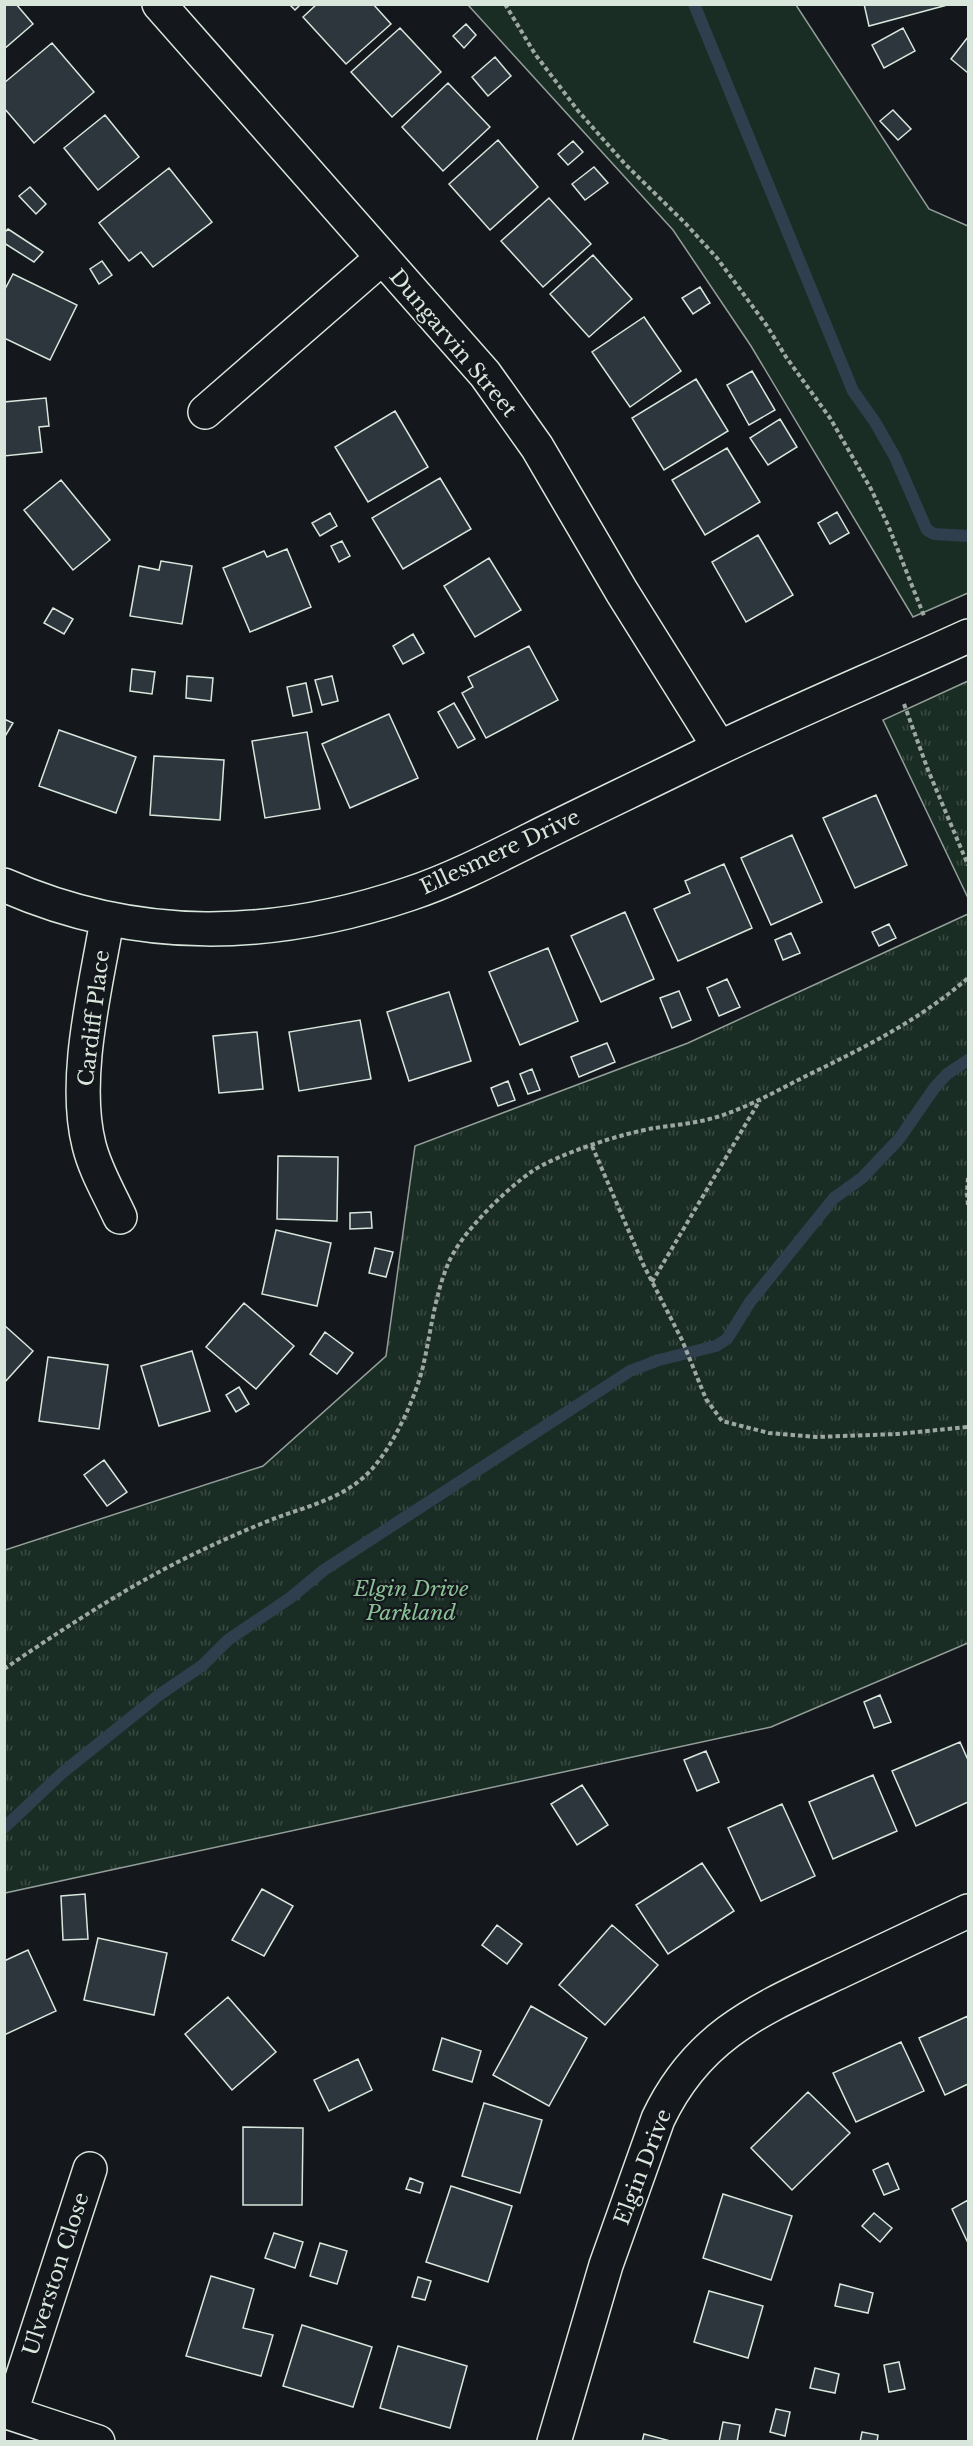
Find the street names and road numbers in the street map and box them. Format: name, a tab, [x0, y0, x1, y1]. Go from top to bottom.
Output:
street label: Dungarvin Street	[384, 264, 522, 422]
street label: Ellesmere Drive	[416, 804, 584, 900]
street label: Cardiff Place	[73, 948, 115, 1088]
street label: Elgin Drive	[609, 2105, 677, 2229]
street label: Ulverston Close	[17, 2189, 95, 2359]

